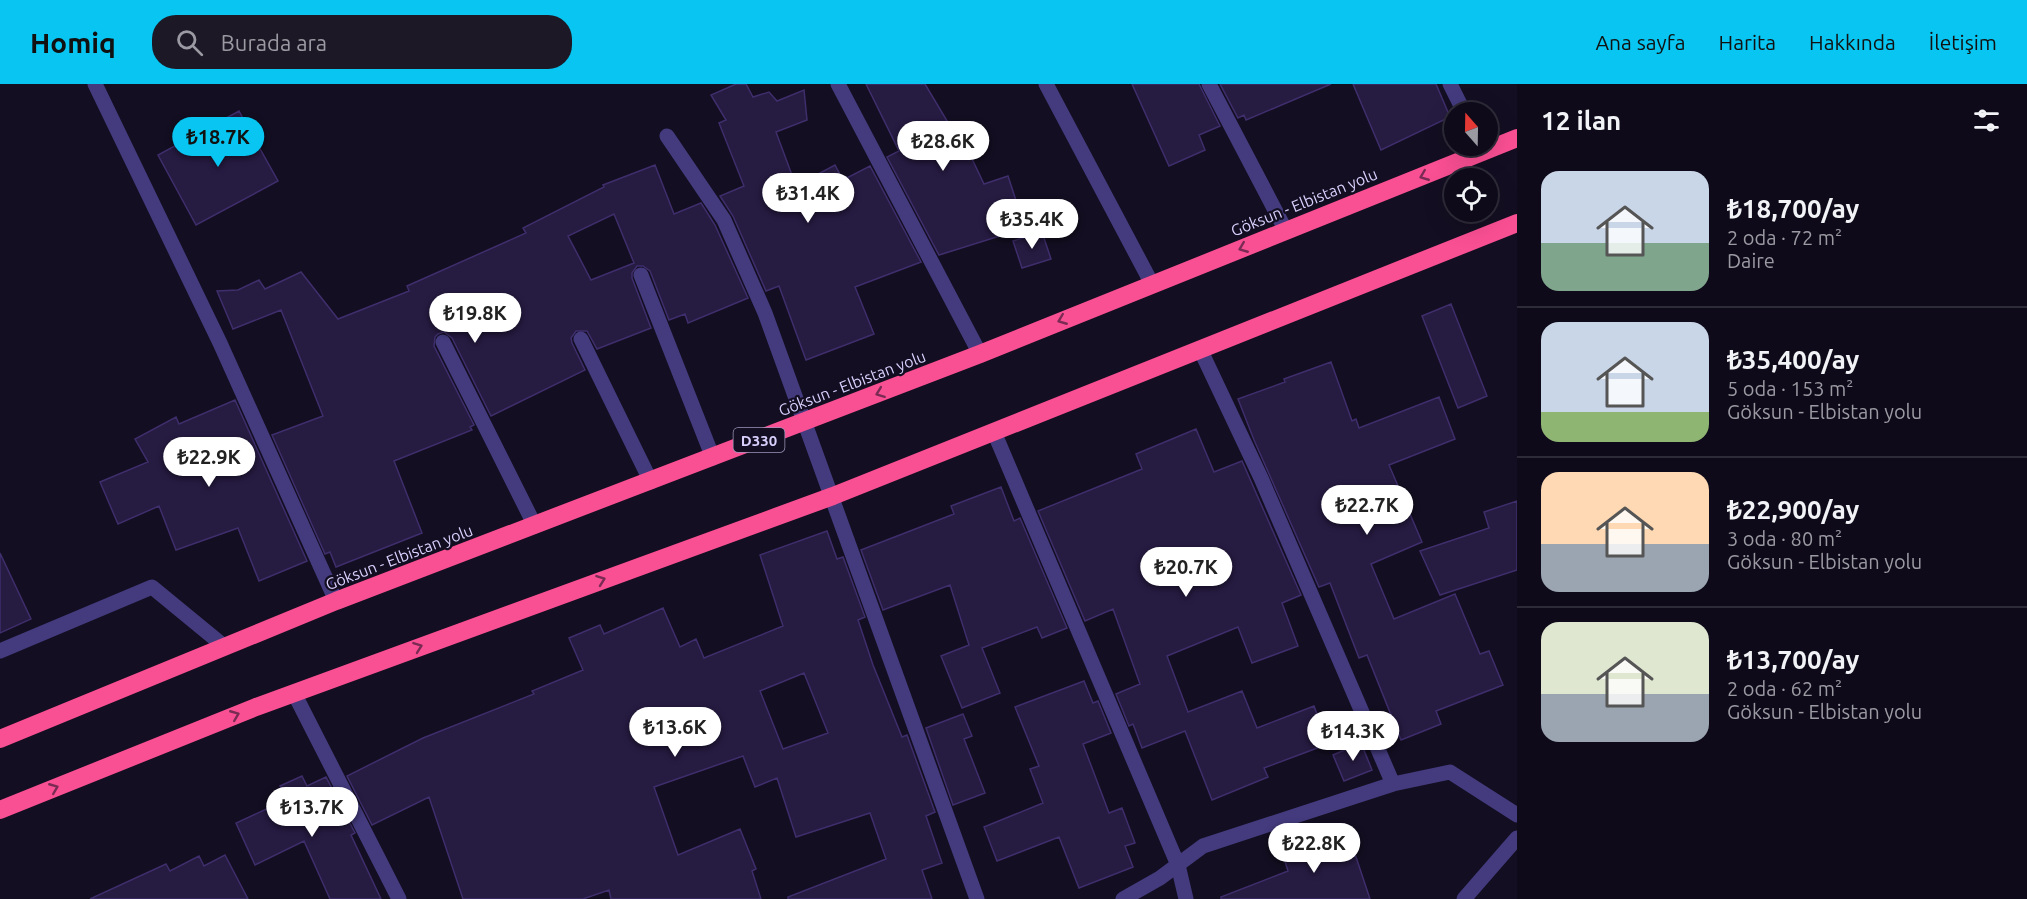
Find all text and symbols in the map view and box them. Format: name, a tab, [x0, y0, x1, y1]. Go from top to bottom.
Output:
search box	[152, 15, 572, 69]
icon: search	[173, 26, 206, 59]
text: Homiq	[30, 27, 116, 58]
text: Burada ara	[221, 30, 327, 55]
text: Ana sayfa	[1595, 30, 1686, 54]
text: Harita	[1719, 30, 1776, 54]
text: Hakkında	[1809, 30, 1896, 54]
text: İletişim	[1929, 30, 1997, 54]
north arrow	[1444, 102, 1498, 156]
map controls	[1444, 102, 1498, 222]
icon: filters	[1970, 104, 2003, 137]
text: 12 ilan	[1541, 106, 1621, 135]
pin: ₺18.7K	[169, 117, 267, 168]
pin: ₺28.6K	[894, 121, 992, 172]
text: ₺18.7K	[186, 125, 250, 148]
text: ₺28.6K	[911, 129, 975, 152]
street label: Göksun - Elbistan yolu	[1228, 164, 1380, 240]
one-way arrow	[1419, 168, 1429, 181]
button: locate	[1444, 168, 1498, 222]
pin: ₺31.4K	[759, 173, 857, 224]
text: ₺31.4K	[776, 181, 840, 204]
text: ₺18,700/ay	[1727, 194, 1859, 223]
icon: home	[1589, 195, 1661, 267]
pin: ₺35.4K	[983, 199, 1081, 250]
text: ₺35.4K	[1000, 207, 1064, 230]
text: 2 oda · 72 m²	[1727, 226, 1842, 249]
one-way arrow	[1238, 241, 1249, 253]
text: Daire	[1727, 249, 1775, 272]
pin: ₺19.8K	[426, 293, 524, 344]
text: ₺19.8K	[443, 301, 507, 324]
one-way arrow	[1057, 313, 1068, 325]
text: ₺35,400/ay	[1727, 345, 1859, 374]
icon: home	[1589, 346, 1661, 418]
street label: Göksun - Elbistan yolu	[776, 347, 928, 419]
text: 5 oda · 153 m²	[1727, 377, 1853, 400]
one-way arrow	[876, 385, 886, 398]
text: Göksun - Elbistan yolu	[1727, 400, 1922, 423]
road number: D330	[734, 428, 784, 452]
pin: ₺22.9K	[160, 437, 258, 488]
text: ₺22.9K	[177, 445, 241, 468]
pin: ₺22.7K	[1318, 485, 1416, 536]
text: ₺22.7K	[1335, 493, 1399, 516]
text: ₺22,900/ay	[1727, 495, 1859, 524]
icon: home	[1589, 496, 1661, 568]
street label: Göksun - Elbistan yolu	[323, 521, 475, 593]
text: 3 oda · 80 m²	[1727, 527, 1842, 550]
pin: ₺20.7K	[1137, 547, 1235, 598]
text: Göksun - Elbistan yolu	[1727, 550, 1922, 573]
text: ₺20.7K	[1154, 555, 1218, 578]
one-way arrow	[595, 575, 606, 588]
one-way arrow	[412, 642, 423, 655]
text: ₺13,700/ay	[1727, 645, 1859, 674]
icon: home	[1589, 646, 1661, 718]
text: 2 oda · 62 m²	[1727, 677, 1842, 700]
text: Göksun - Elbistan yolu	[1727, 700, 1922, 723]
pin: ₺13.6K	[626, 707, 724, 758]
one-way arrow	[229, 710, 240, 722]
pin: ₺14.3K	[1304, 711, 1402, 762]
text: ₺13.6K	[643, 715, 707, 738]
text: ₺14.3K	[1321, 719, 1385, 742]
one-way arrow	[48, 783, 59, 795]
pin: ₺13.7K	[263, 787, 361, 838]
text: ₺13.7K	[280, 795, 344, 818]
pin: ₺22.8K	[1265, 823, 1363, 874]
text: ₺22.8K	[1282, 831, 1346, 854]

